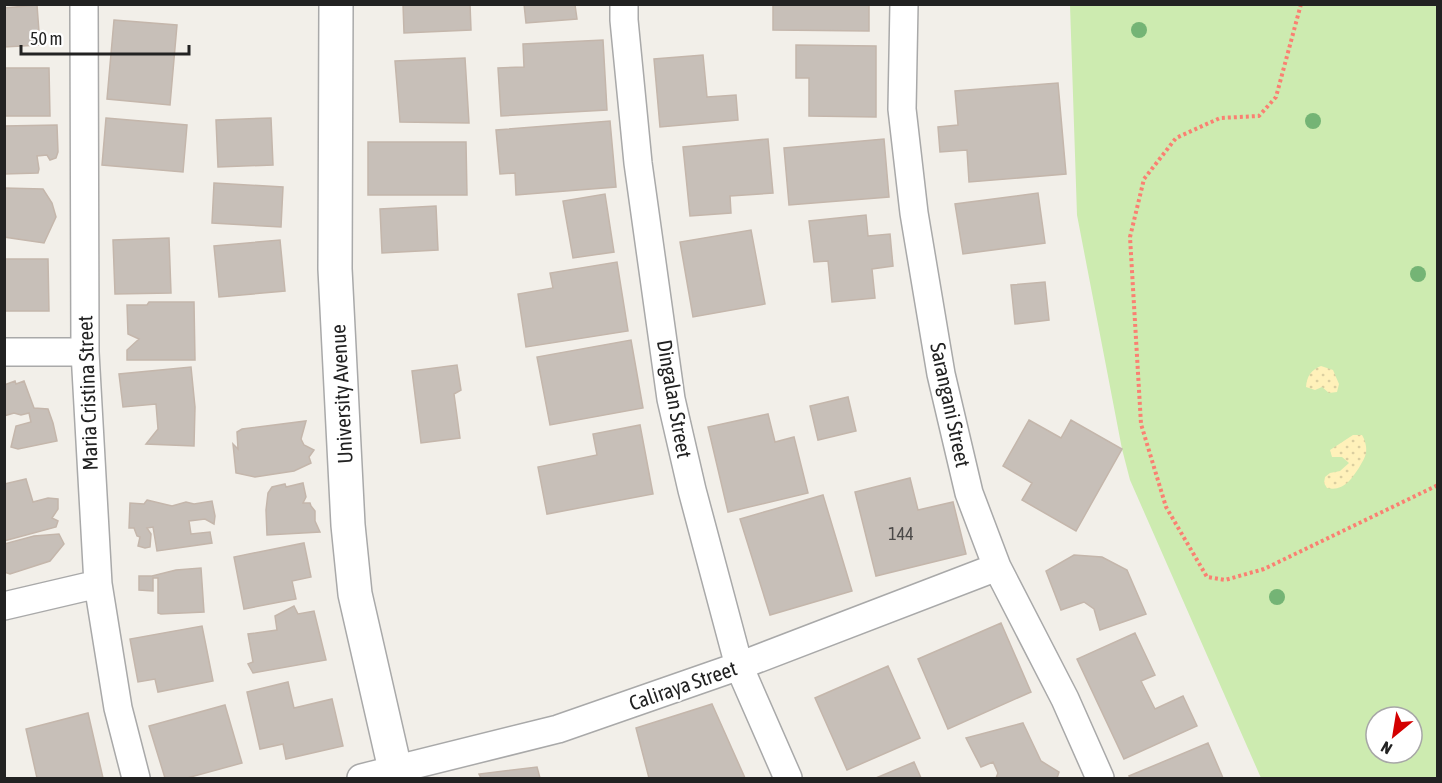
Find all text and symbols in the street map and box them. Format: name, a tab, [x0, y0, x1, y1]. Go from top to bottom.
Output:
scale bar	[21, 18, 189, 56]
text: 50 m	[30, 28, 62, 49]
street label: Maria Cristina Street	[72, 315, 102, 471]
street label: University Avenue	[325, 324, 357, 464]
street label: Dingalan Street	[653, 338, 697, 460]
street label: Sarangani Street	[926, 340, 976, 469]
house number: 144	[888, 523, 914, 544]
street label: Caliraya Street	[626, 655, 740, 715]
north arrow	[1364, 705, 1424, 765]
text: N	[1378, 738, 1395, 758]

